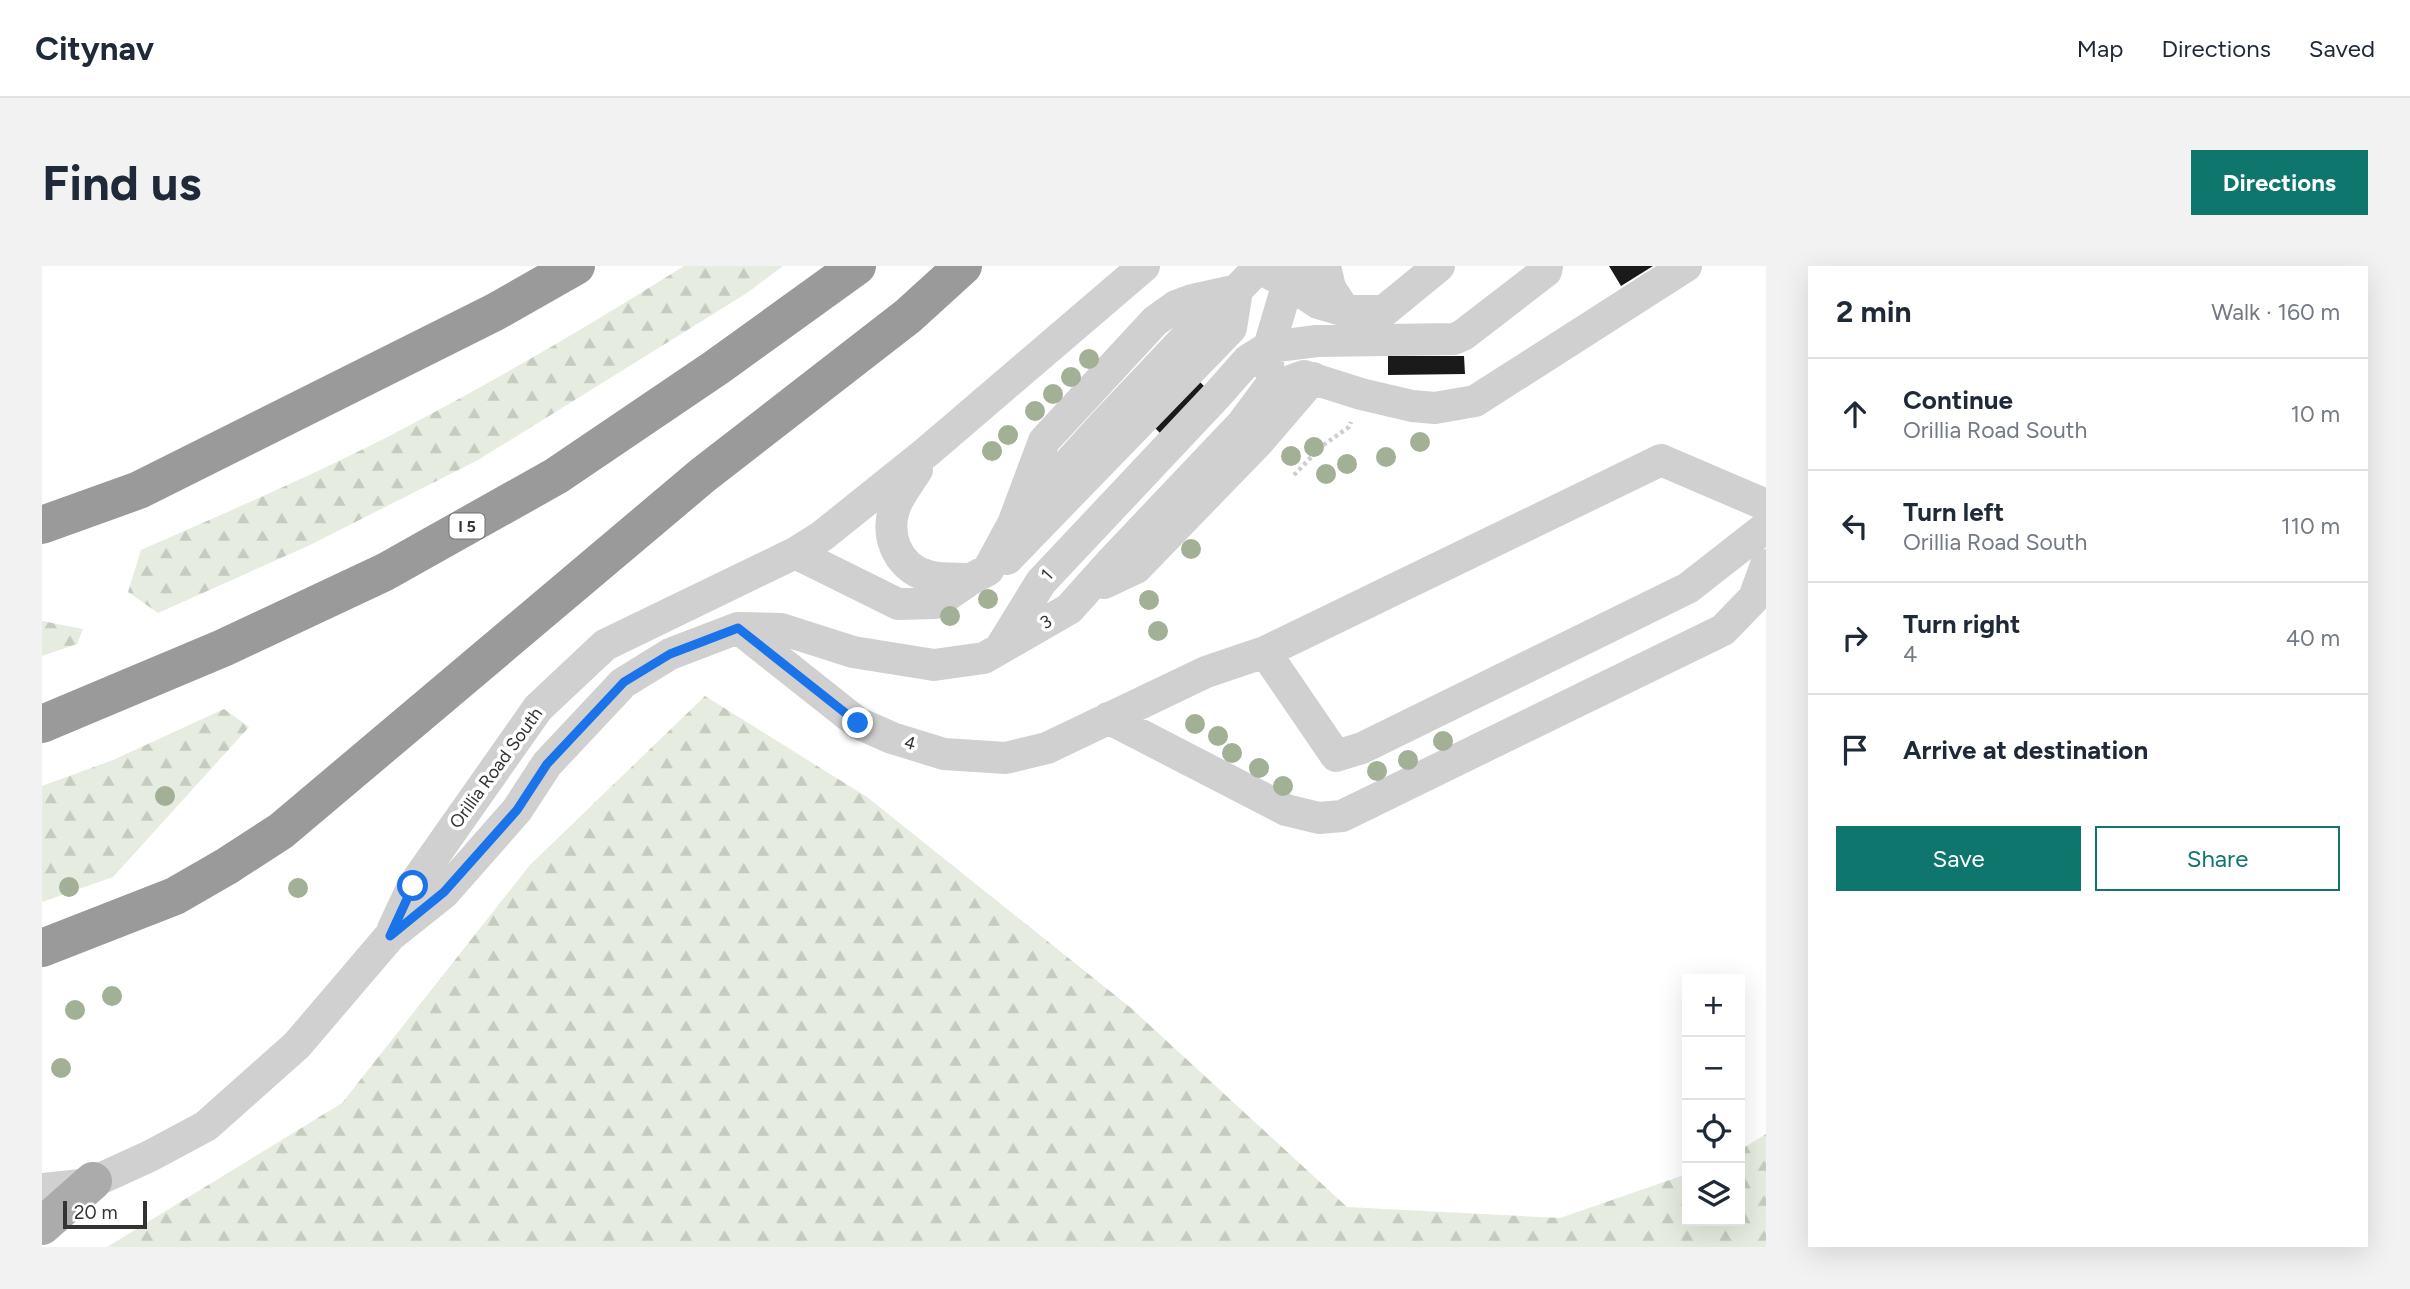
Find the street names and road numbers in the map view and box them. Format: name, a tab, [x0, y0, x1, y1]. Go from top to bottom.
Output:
road number: I 5	[450, 514, 484, 538]
street label: 1	[1036, 565, 1058, 585]
street label: 3	[1036, 610, 1056, 634]
street label: Orillia Road South	[445, 703, 547, 833]
street label: 4	[902, 731, 918, 755]

